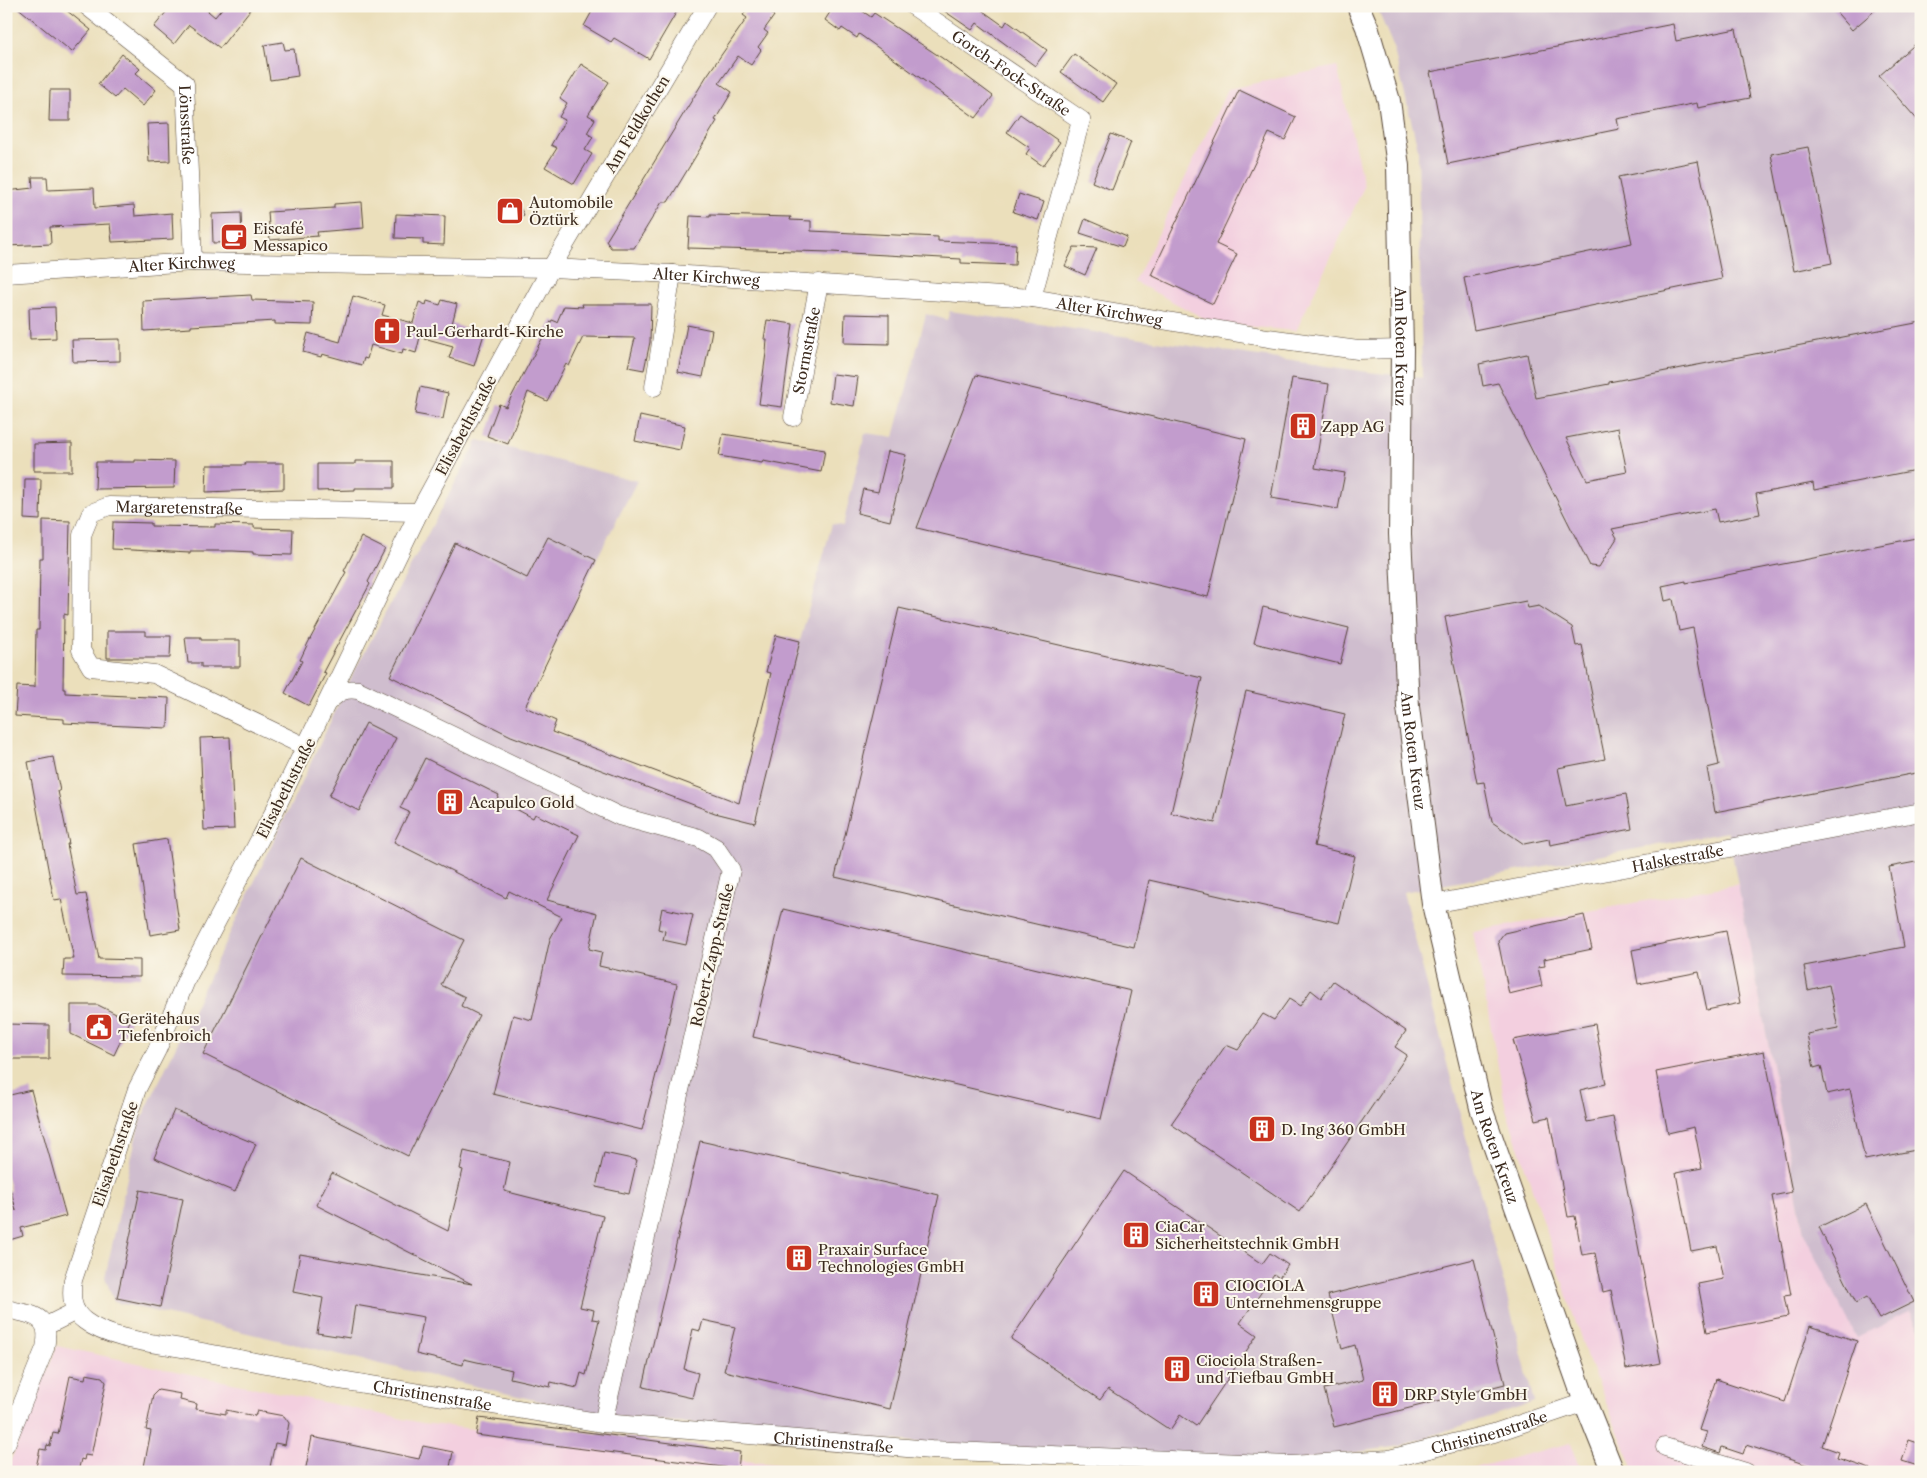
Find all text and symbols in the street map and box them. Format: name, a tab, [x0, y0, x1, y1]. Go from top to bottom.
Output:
street label: Gorch-Fock-Straße	[948, 26, 1075, 120]
street label: Am Feldkothen	[600, 71, 674, 177]
street label: Lönsstraße	[176, 84, 198, 165]
place label: Automobile Öztürk	[528, 193, 613, 229]
shop icon: Automobile Öztürk	[495, 196, 525, 226]
place label: Eiscafé Messapico	[253, 219, 328, 255]
cafe icon: Eiscafé Messapico	[219, 222, 249, 252]
street label: Alter Kirchweg	[127, 252, 235, 276]
street label: Alter Kirchweg	[651, 264, 760, 289]
street label: Am Roten Kreuz	[1391, 285, 1412, 406]
street label: Alter Kirchweg	[1054, 293, 1164, 329]
street label: Stormstraße	[788, 305, 824, 396]
church icon: Paul-Gerhardt-Kirche	[372, 316, 402, 346]
place label: Paul-Gerhardt-Kirche	[406, 322, 564, 341]
street label: Elisabethstraße	[432, 372, 500, 478]
building icon: Zapp AG	[1288, 411, 1318, 441]
place label: Zapp AG	[1322, 417, 1385, 436]
street label: Margaretenstraße	[115, 497, 243, 518]
street label: Am Roten Kreuz	[1398, 690, 1431, 811]
street label: Elisabethstraße	[252, 734, 320, 842]
building icon: Acapulco Gold	[435, 787, 465, 817]
place label: Acapulco Gold	[468, 793, 575, 812]
street label: Halskestraße	[1630, 840, 1725, 876]
street label: Robert-Zapp-Straße	[686, 881, 738, 1029]
place label: Gerätehaus Tiefenbroich	[118, 1009, 212, 1045]
public building icon: Gerätehaus Tiefenbroich	[84, 1012, 114, 1042]
street label: Am Roten Kreuz	[1467, 1087, 1524, 1206]
street label: Elisabethstraße	[88, 1099, 142, 1209]
building icon: D. Ing 360 GmbH	[1247, 1114, 1277, 1144]
place label: D. Ing 360 GmbH	[1281, 1120, 1406, 1139]
place label: CiaCar Sicherheitstechnik GmbH	[1155, 1217, 1340, 1253]
building icon: CiaCar Sicherheitstechnik GmbH	[1121, 1220, 1151, 1250]
place label: Praxair Surface Technologies GmbH	[818, 1240, 965, 1276]
building icon: Praxair Surface Technologies GmbH	[784, 1243, 814, 1273]
place label: CIOCIOLA Unternehmensgruppe	[1225, 1276, 1381, 1312]
building icon: CIOCIOLA Unternehmensgruppe	[1191, 1279, 1221, 1309]
place label: Ciociola Straßen- und Tiefbau GmbH	[1196, 1351, 1334, 1387]
building icon: Ciociola Straßen- und Tiefbau GmbH	[1162, 1354, 1192, 1384]
street label: Christinenstraße	[372, 1376, 493, 1414]
building icon: DRP Style GmbH	[1370, 1379, 1400, 1409]
place label: DRP Style GmbH	[1404, 1385, 1528, 1404]
street label: Christinenstraße	[1429, 1406, 1550, 1458]
street label: Christinenstraße	[773, 1428, 894, 1456]

